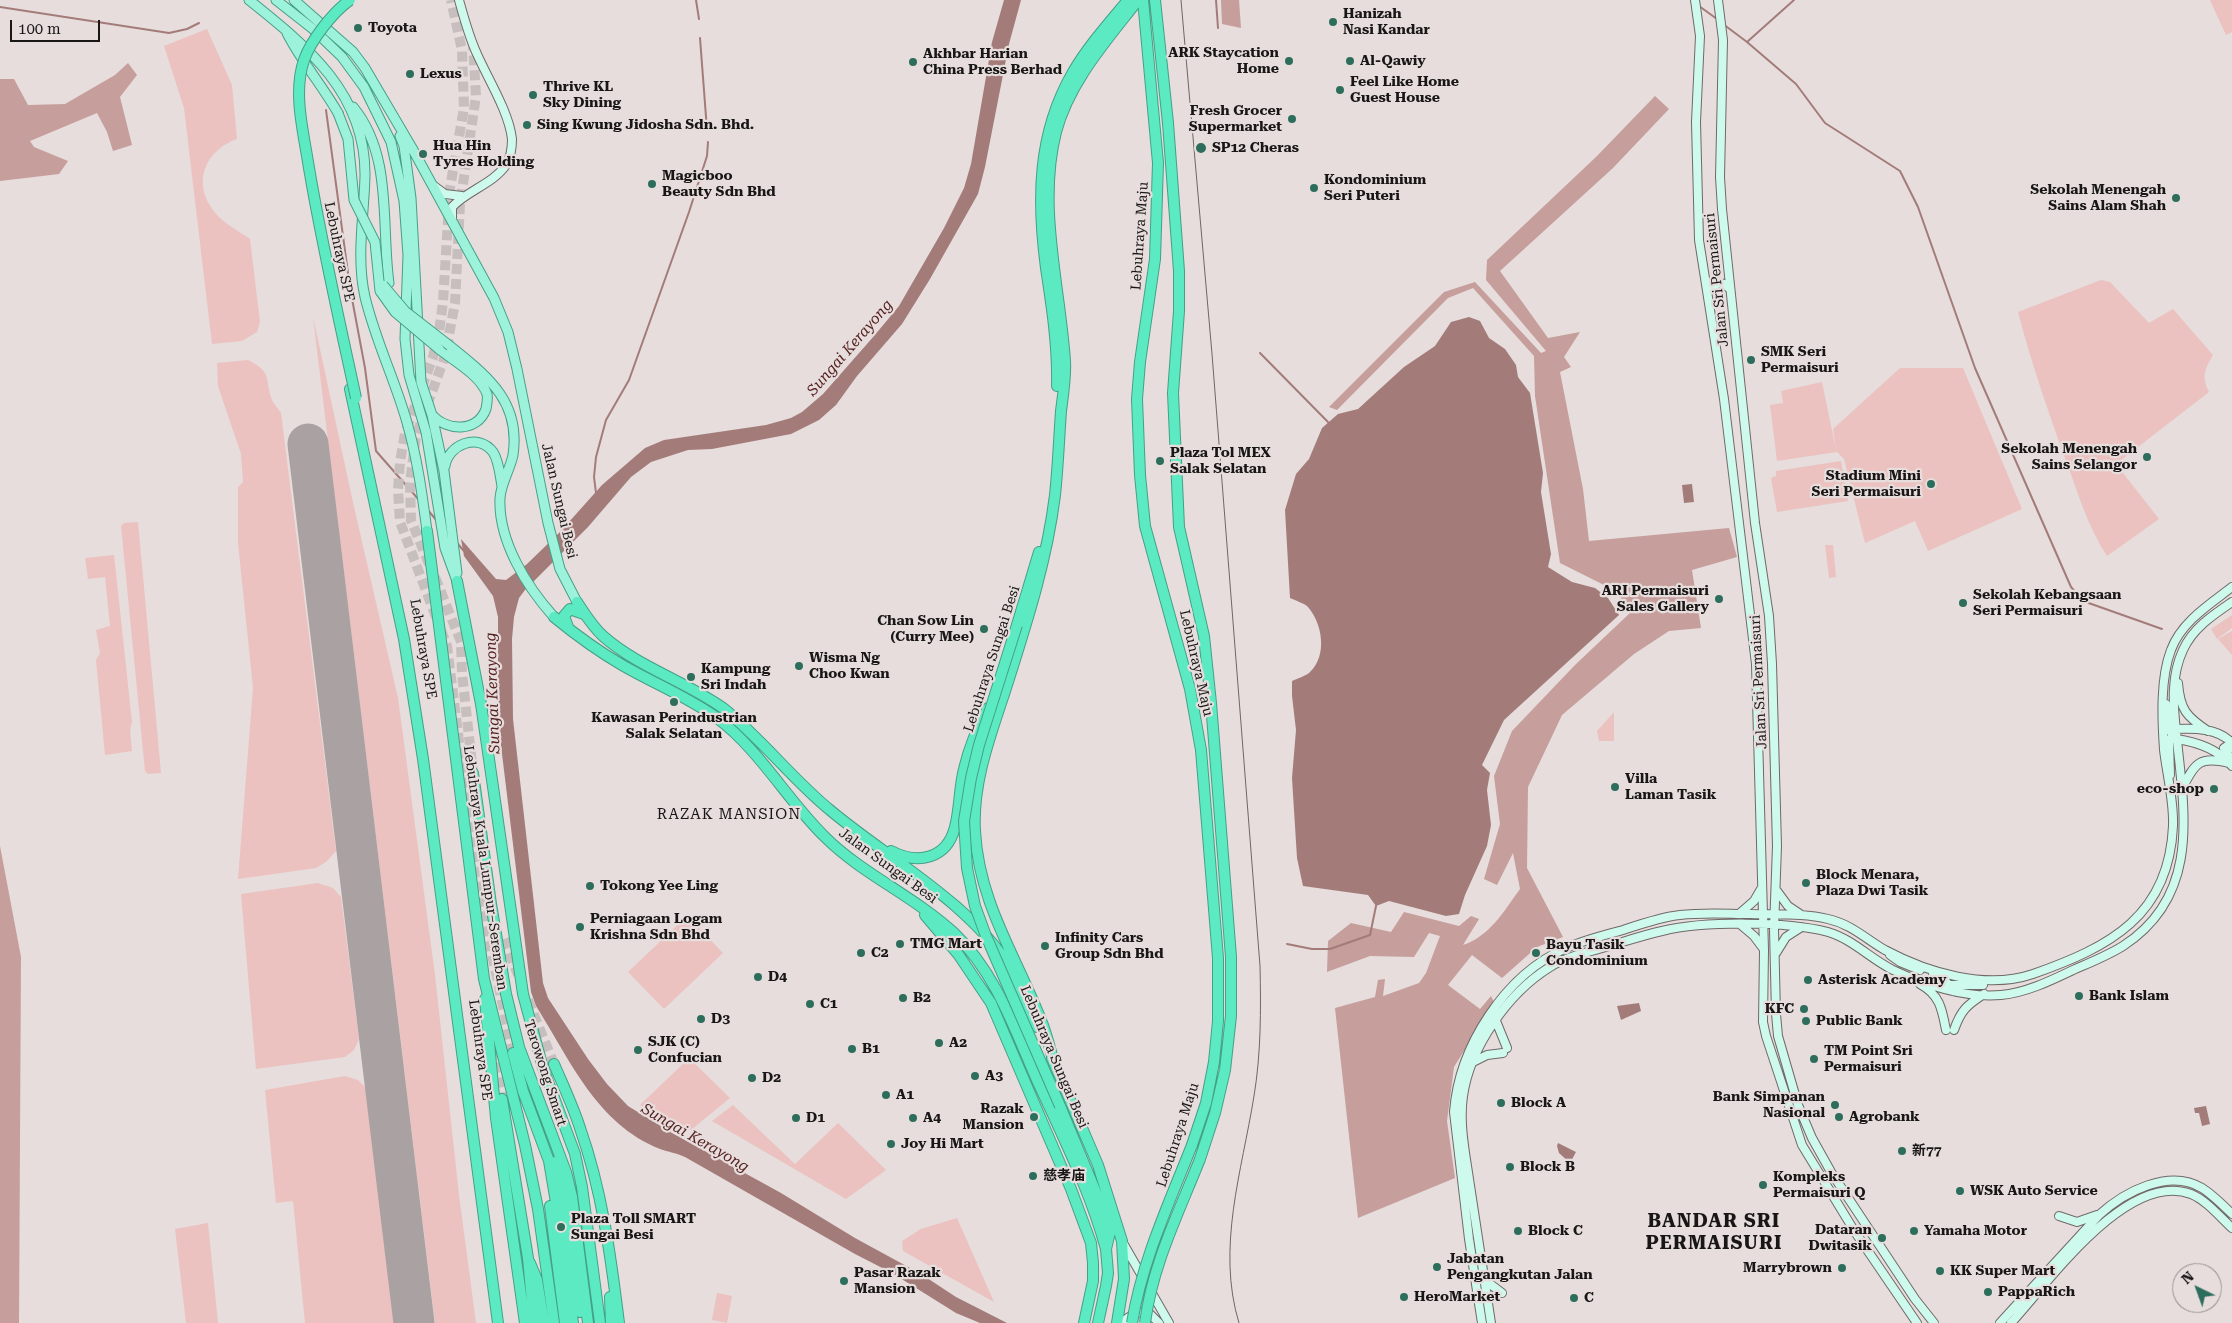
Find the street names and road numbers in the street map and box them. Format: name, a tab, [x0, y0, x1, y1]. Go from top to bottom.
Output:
street label: Lebuhraya Maju	[1128, 181, 1152, 291]
street label: Lebuhraya SPE	[320, 201, 358, 303]
street label: Jalan Sri Permaisuri	[1702, 212, 1732, 348]
street label: Jalan Sungai Besi	[538, 442, 580, 560]
street label: Lebuhraya Sungai Besi	[960, 584, 1024, 734]
street label: Lebuhraya SPE	[406, 597, 440, 701]
street label: Lebuhraya Maju	[1176, 608, 1216, 718]
street label: Jalan Sri Permaisuri	[1747, 614, 1771, 750]
street label: Lebuhraya Kuala Lumpur–Seremban	[459, 745, 511, 991]
street label: Jalan Sungai Besi	[835, 825, 941, 907]
street label: Lebuhraya Sungai Besi	[1016, 983, 1092, 1131]
street label: Lebuhraya SPE	[465, 998, 495, 1102]
street label: Terowong Smart	[520, 1018, 570, 1128]
street label: Lebuhraya Maju	[1153, 1081, 1203, 1189]

